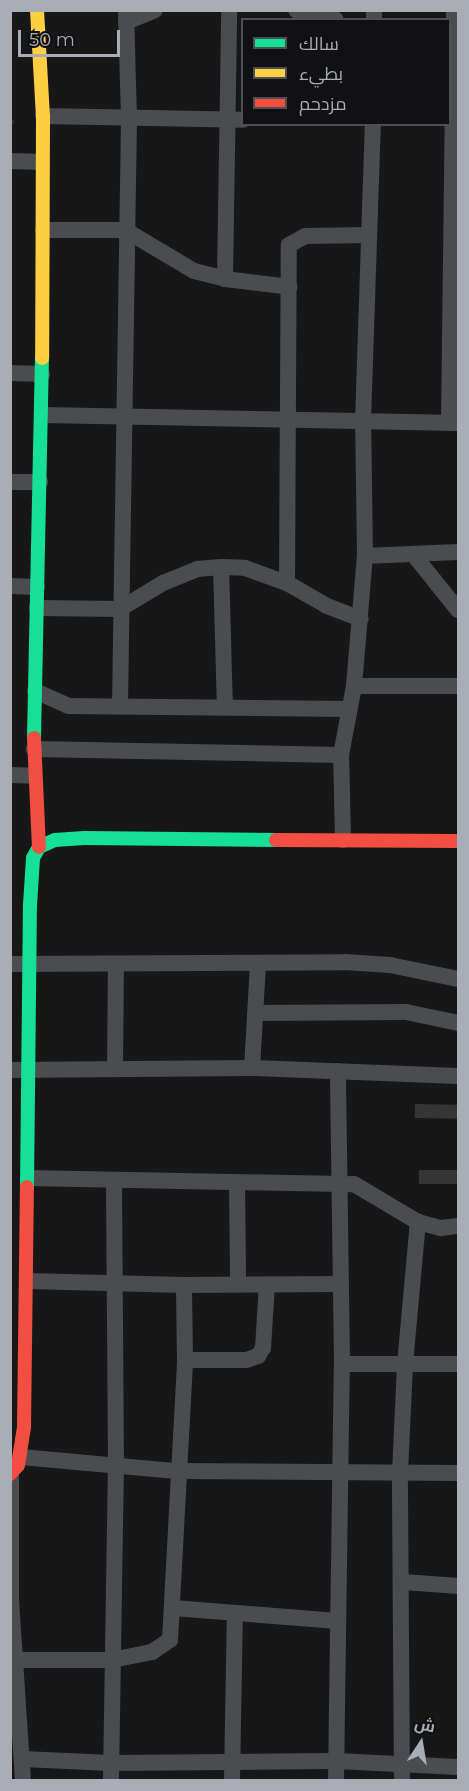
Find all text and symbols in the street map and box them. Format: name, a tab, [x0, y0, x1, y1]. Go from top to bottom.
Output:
scale bar	[21, 18, 123, 56]
legend	[241, 18, 451, 126]
text: 50 m	[29, 29, 75, 51]
text: سالك	[299, 33, 339, 55]
text: بطيء	[299, 63, 343, 85]
text: مزدحم	[299, 93, 347, 115]
north arrow	[391, 1713, 451, 1773]
text: ش	[413, 1713, 437, 1736]

